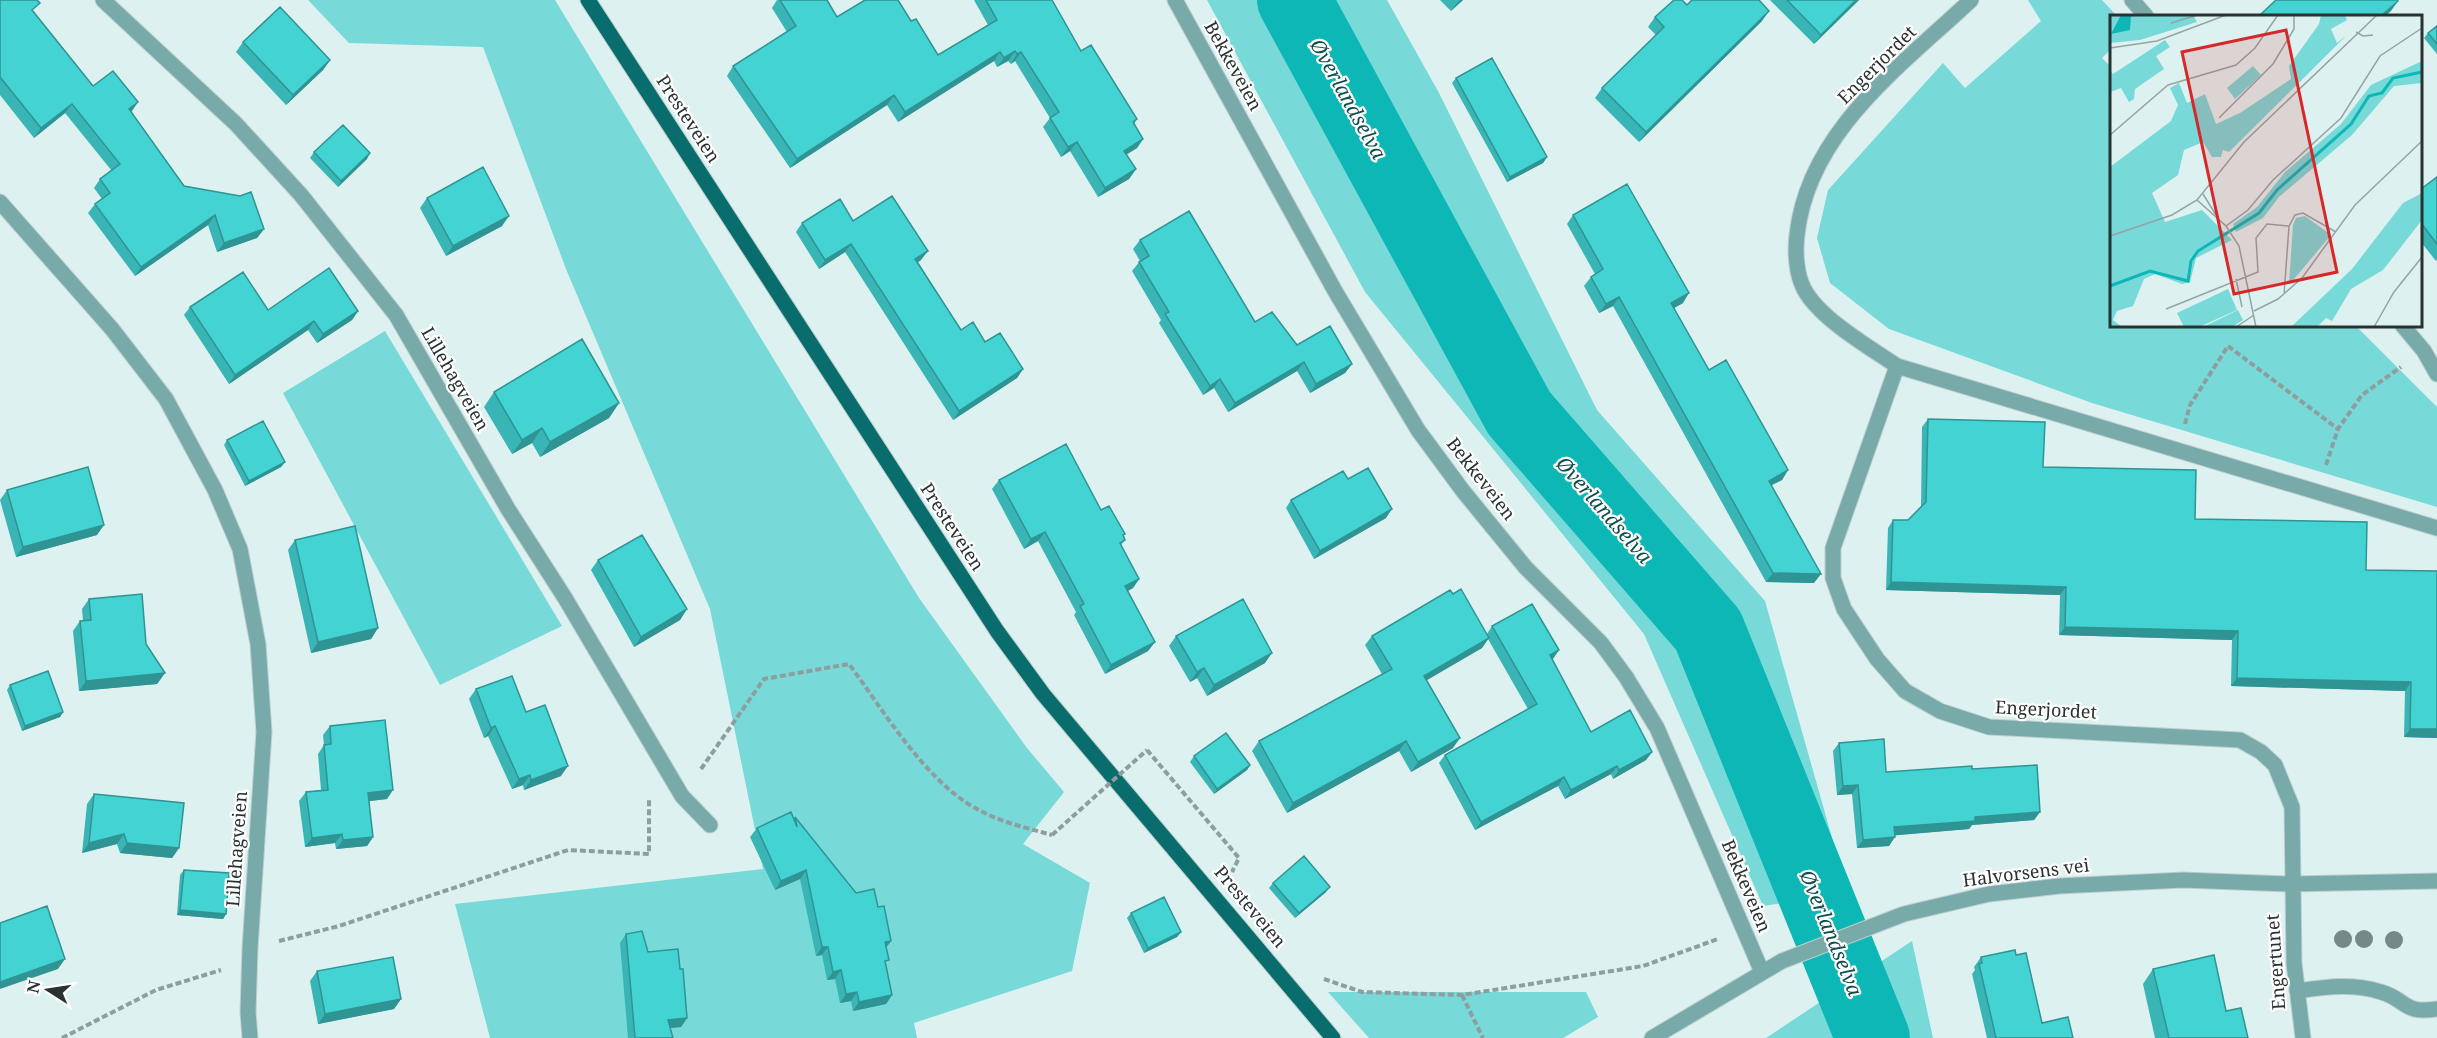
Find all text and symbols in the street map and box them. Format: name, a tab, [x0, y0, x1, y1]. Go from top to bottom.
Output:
inset map	[2110, 15, 2422, 327]
street label: Bekkeveien	[1199, 16, 1269, 115]
street label: Engerjordet	[1832, 20, 1921, 109]
water label: Øverlandselva	[1304, 34, 1393, 164]
street label: Presteveien	[652, 70, 726, 167]
street label: Lillehagveien	[416, 322, 495, 435]
street label: Bekkeveien	[1442, 432, 1522, 525]
water label: Øverlandselva	[1550, 450, 1659, 569]
street label: Presteveien	[916, 478, 990, 575]
street label: Engerjordet	[1995, 694, 2098, 724]
street label: Lillehagveien	[220, 790, 252, 908]
street label: Bekkeveien	[1717, 835, 1777, 936]
street label: Halvorsens vei	[1961, 852, 2091, 892]
street label: Presteveien	[1209, 860, 1292, 953]
water label: Øverlandselva	[1794, 866, 1869, 1000]
street label: Engertunet	[2260, 913, 2290, 1011]
north arrow	[18, 960, 78, 1020]
text: N	[21, 978, 45, 995]

